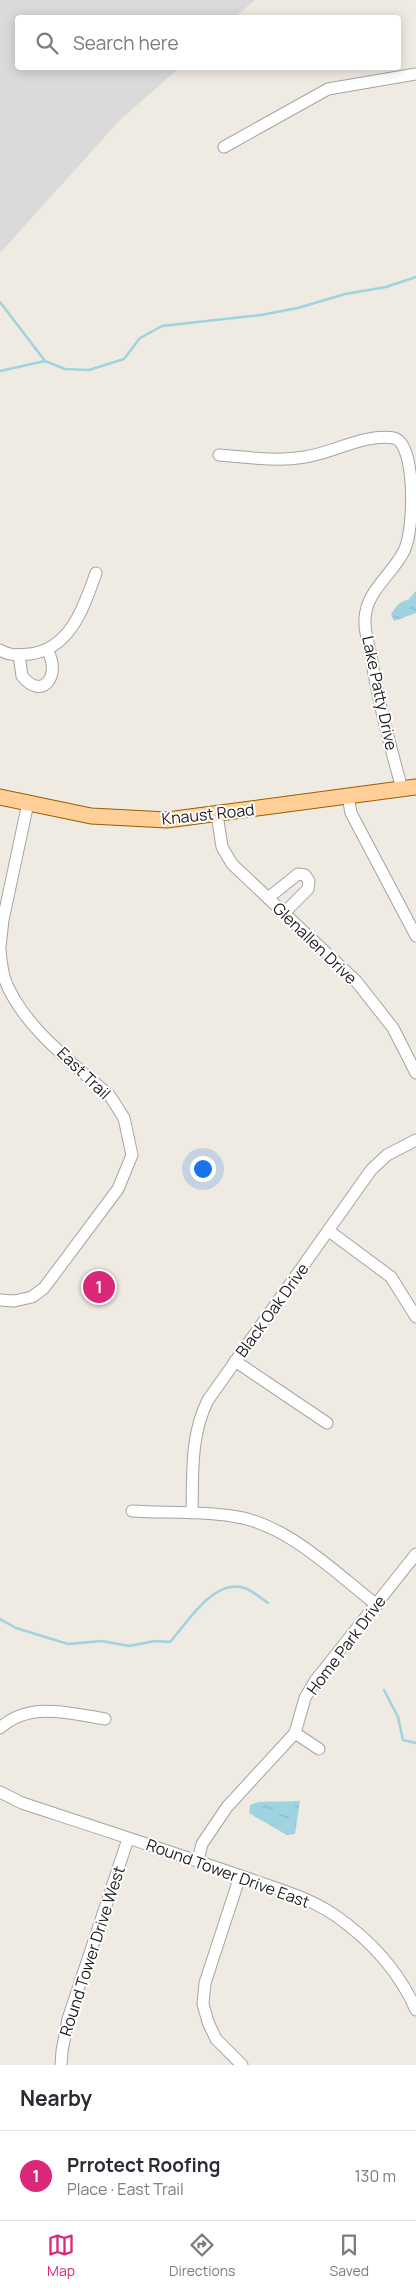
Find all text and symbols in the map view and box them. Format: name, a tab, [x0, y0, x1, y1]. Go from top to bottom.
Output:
search box	[15, 15, 401, 70]
icon: search	[33, 29, 61, 57]
text: Search here	[73, 30, 179, 56]
street label: Lake Patty Drive	[357, 634, 403, 752]
street label: Knaust Road	[160, 798, 256, 830]
street label: Glenallen Drive	[268, 897, 362, 989]
street label: East Trail	[52, 1042, 116, 1104]
your location	[190, 1156, 216, 1182]
street label: Black Oak Drive	[230, 1258, 314, 1362]
pin: 1	[83, 1268, 115, 1306]
street label: Home Park Drive	[301, 1591, 391, 1699]
street label: Round Tower Drive East	[143, 1833, 313, 1913]
street label: Round Tower Drive West	[54, 1863, 130, 2039]
text: Nearby	[20, 2084, 92, 2112]
text: Prrotect Roofing	[67, 2152, 220, 2178]
text: 1	[32, 2165, 40, 2187]
text: 130 m	[354, 2165, 396, 2187]
text: Place · East Trail	[67, 2178, 184, 2200]
tab: Map	[47, 2231, 75, 2280]
tab: Directions	[169, 2231, 235, 2280]
tab: Saved	[330, 2231, 369, 2280]

